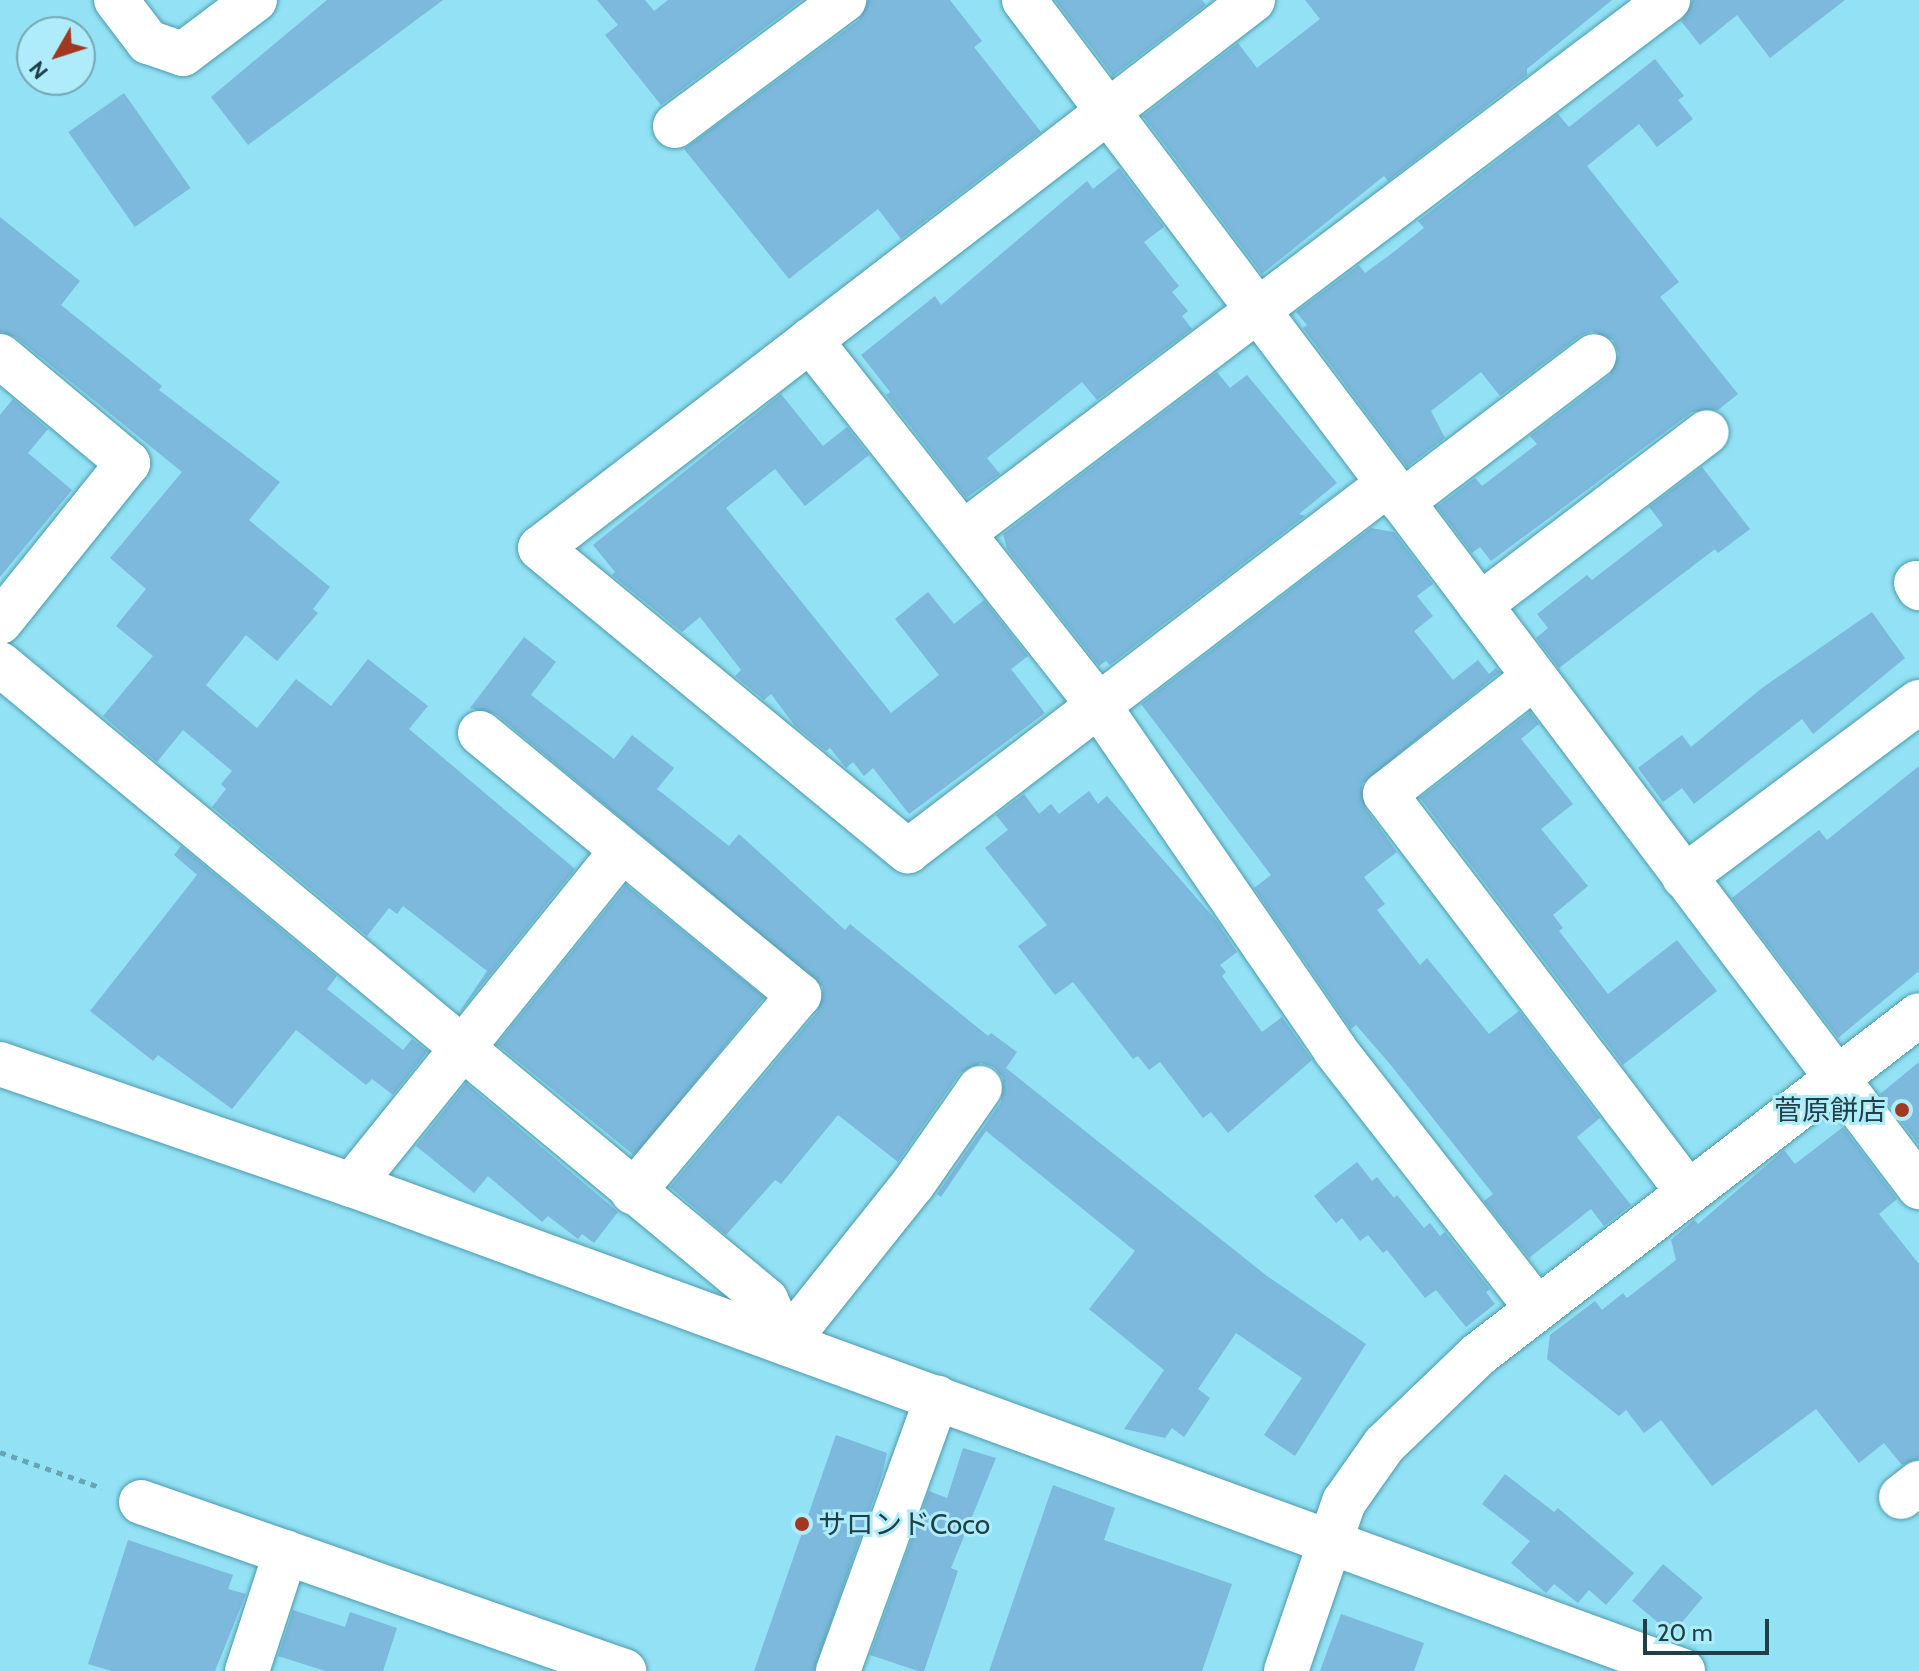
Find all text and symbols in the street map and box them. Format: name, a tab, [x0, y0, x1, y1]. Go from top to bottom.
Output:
north arrow	[16, 16, 96, 96]
text: N	[23, 56, 54, 85]
place label: 菅原餅店	[1774, 1093, 1886, 1127]
marker: 菅原餅店	[1893, 1101, 1911, 1119]
place label: サロンドCoco	[818, 1507, 990, 1541]
marker: サロンドCoco	[793, 1515, 811, 1533]
scale bar	[1647, 1603, 1773, 1653]
text: 20 m	[1657, 1618, 1713, 1647]

